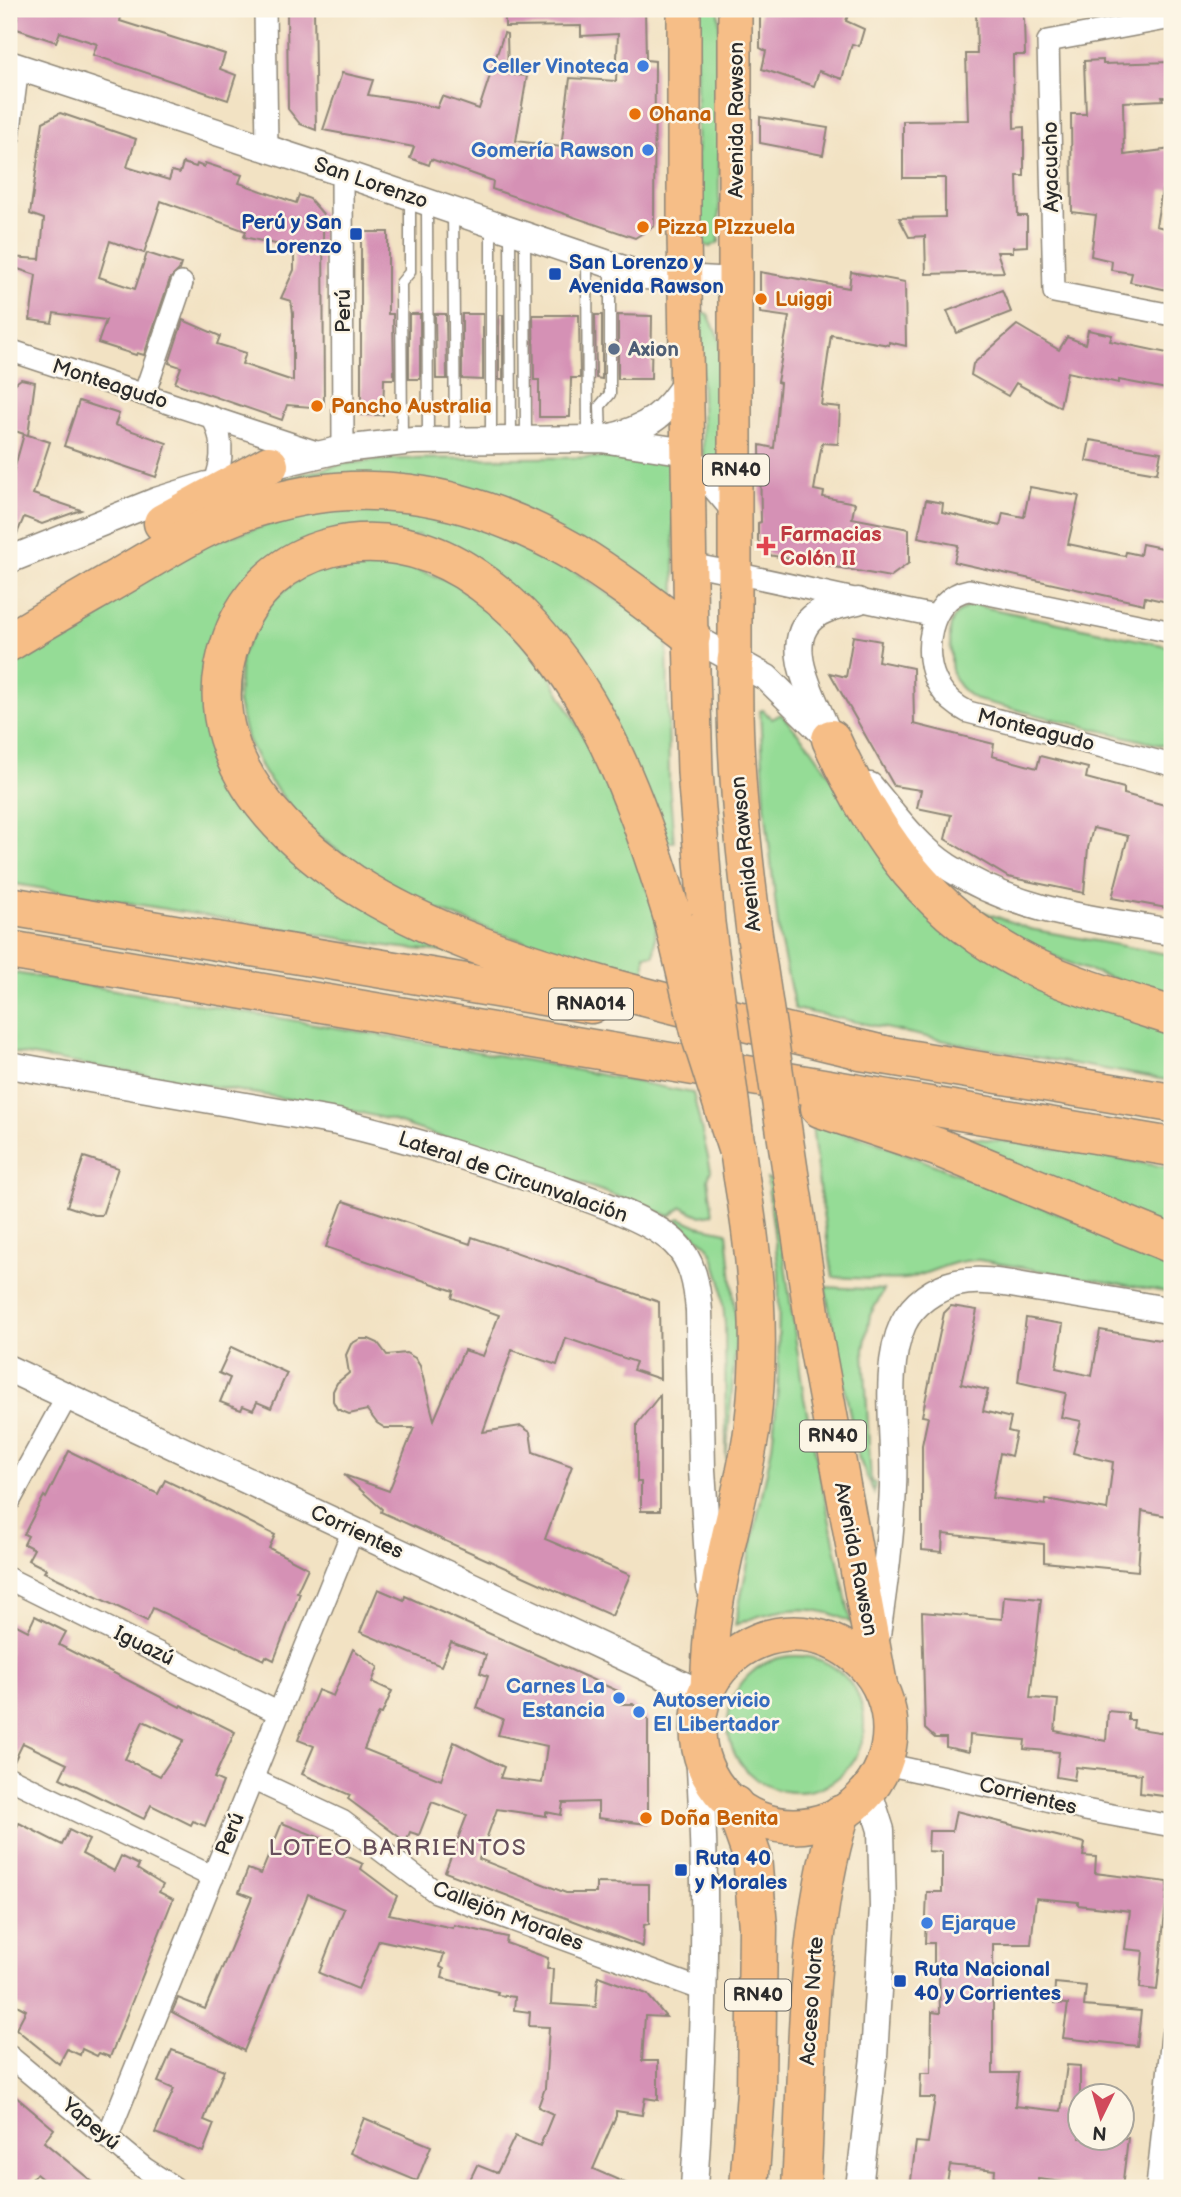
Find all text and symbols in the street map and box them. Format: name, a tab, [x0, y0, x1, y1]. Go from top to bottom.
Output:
street label: Avenida Rawson	[724, 42, 749, 198]
place label: Celler Vinoteca	[483, 54, 629, 79]
marker: Celler Vinoteca	[635, 58, 651, 74]
place label: Ohana	[649, 102, 712, 127]
marker: Ohana	[627, 106, 643, 122]
street label: Ayacucho	[1038, 121, 1064, 213]
place label: Gomería Rawson	[471, 138, 634, 163]
marker: Gomería Rawson	[640, 142, 656, 158]
street label: San Lorenzo	[311, 152, 431, 214]
place label: Perú y San Lorenzo	[241, 210, 342, 259]
place label: Pizza PIzzuela	[657, 215, 795, 240]
marker: Pizza PIzzuela	[635, 219, 651, 235]
marker: Perú y San Lorenzo	[348, 226, 364, 242]
place label: San Lorenzo y Avenida Rawson	[568, 250, 724, 299]
marker: San Lorenzo y Avenida Rawson	[547, 266, 563, 282]
place label: Luiggi	[775, 287, 833, 312]
street label: Perú	[331, 289, 356, 333]
marker: Luiggi	[753, 291, 769, 307]
place label: Axion	[627, 337, 679, 362]
marker: Axion	[606, 341, 622, 357]
street label: Monteagudo	[49, 354, 171, 414]
place label: Pancho Australia	[331, 394, 492, 419]
marker: Pancho Australia	[309, 398, 325, 414]
road number: RN40	[703, 454, 769, 485]
place label: Farmacias Colón II	[780, 522, 882, 571]
marker: Farmacias Colón II	[758, 538, 774, 554]
street label: Monteagudo	[975, 703, 1097, 757]
street label: Avenida Rawson	[725, 775, 767, 933]
road number: RNA014	[549, 988, 633, 1020]
street label: Lateral de Circunvalación	[395, 1126, 631, 1228]
road number: RN40	[800, 1420, 866, 1452]
street label: Avenida Rawson	[829, 1480, 883, 1638]
street label: Corrientes	[306, 1500, 408, 1564]
street label: Iguazú	[110, 1621, 178, 1671]
place label: Carnes La Estancia	[506, 1674, 605, 1723]
place label: Autoservicio El Libertador	[652, 1688, 780, 1737]
marker: Carnes La Estancia	[611, 1690, 627, 1706]
marker: Autoservicio El Libertador	[631, 1704, 647, 1720]
street label: Corrientes	[977, 1772, 1079, 1820]
place label: Doña Benita	[660, 1806, 779, 1831]
street label: Perú	[210, 1809, 250, 1859]
marker: Doña Benita	[638, 1810, 654, 1826]
district label: LOTEO BARRIENTOS	[268, 1834, 528, 1862]
place label: Ruta 40 y Morales	[695, 1846, 787, 1895]
marker: Ruta 40 y Morales	[673, 1862, 689, 1878]
street label: Callejón Morales	[429, 1876, 587, 1956]
place label: Ejarque	[941, 1911, 1016, 1936]
marker: Ejarque	[919, 1915, 935, 1931]
street label: Acceso Norte	[795, 1936, 829, 2066]
place label: Ruta Nacional 40 y Corrientes	[914, 1957, 1061, 2006]
marker: Ruta Nacional 40 y Corrientes	[892, 1973, 908, 1989]
road number: RN40	[725, 1980, 791, 2010]
north arrow	[1066, 2082, 1136, 2152]
street label: Yapeyú	[56, 2092, 125, 2155]
text: N	[1092, 2120, 1108, 2145]

